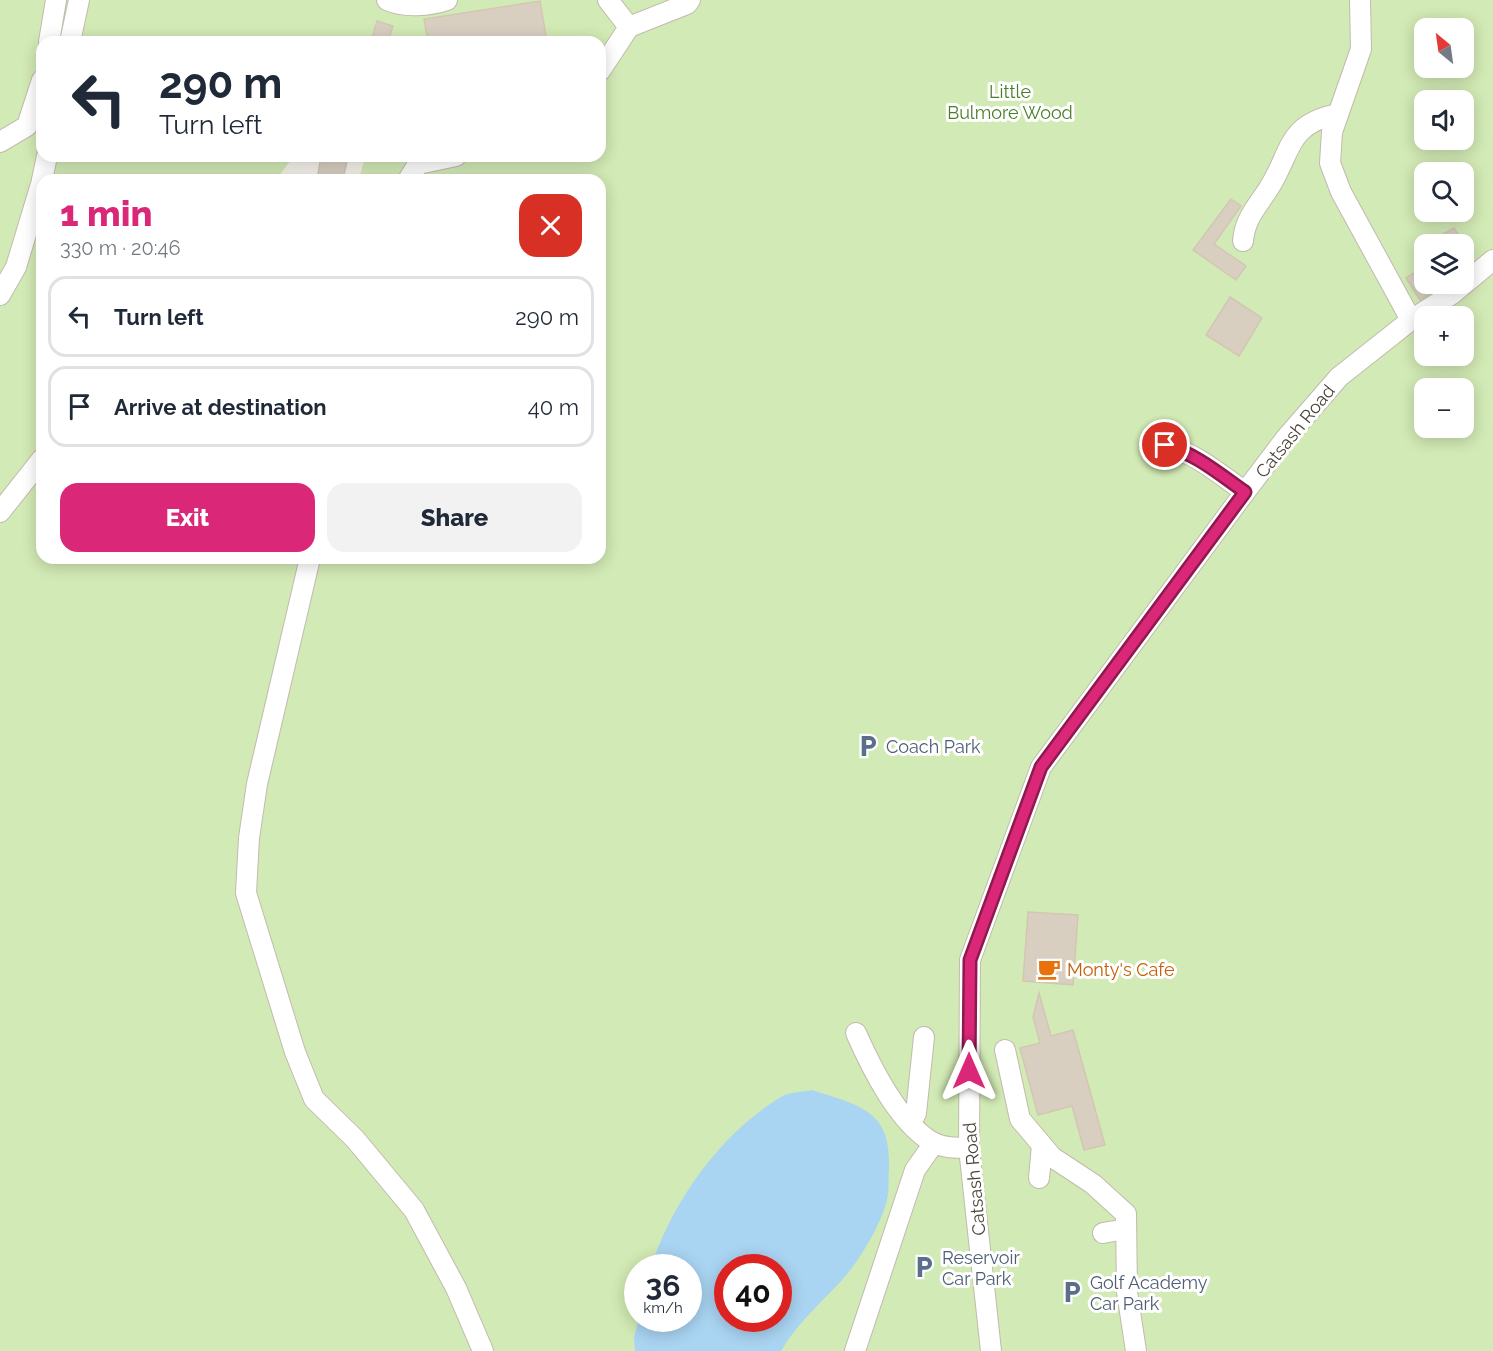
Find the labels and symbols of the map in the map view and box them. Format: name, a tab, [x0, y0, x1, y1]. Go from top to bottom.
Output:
north arrow	[1414, 18, 1474, 78]
park label: Little Bulmore Wood	[947, 81, 1073, 123]
street label: Catsash Road	[1251, 380, 1339, 482]
pin	[1139, 419, 1190, 470]
parking icon: Coach Park	[855, 733, 881, 759]
place label: Coach Park	[886, 736, 981, 757]
cafe icon: Monty's Cafe	[1036, 956, 1062, 982]
place label: Monty's Cafe	[1067, 959, 1175, 980]
position arrow	[937, 1039, 1001, 1103]
street label: Catsash Road	[959, 1122, 989, 1236]
place label: Reservoir Car Park	[942, 1247, 1021, 1289]
speed limit sign: 40	[714, 1254, 792, 1332]
parking icon: Reservoir Car Park	[911, 1254, 937, 1280]
place label: Golf Academy Car Park	[1090, 1272, 1208, 1314]
parking icon: Golf Academy Car Park	[1059, 1279, 1085, 1305]

